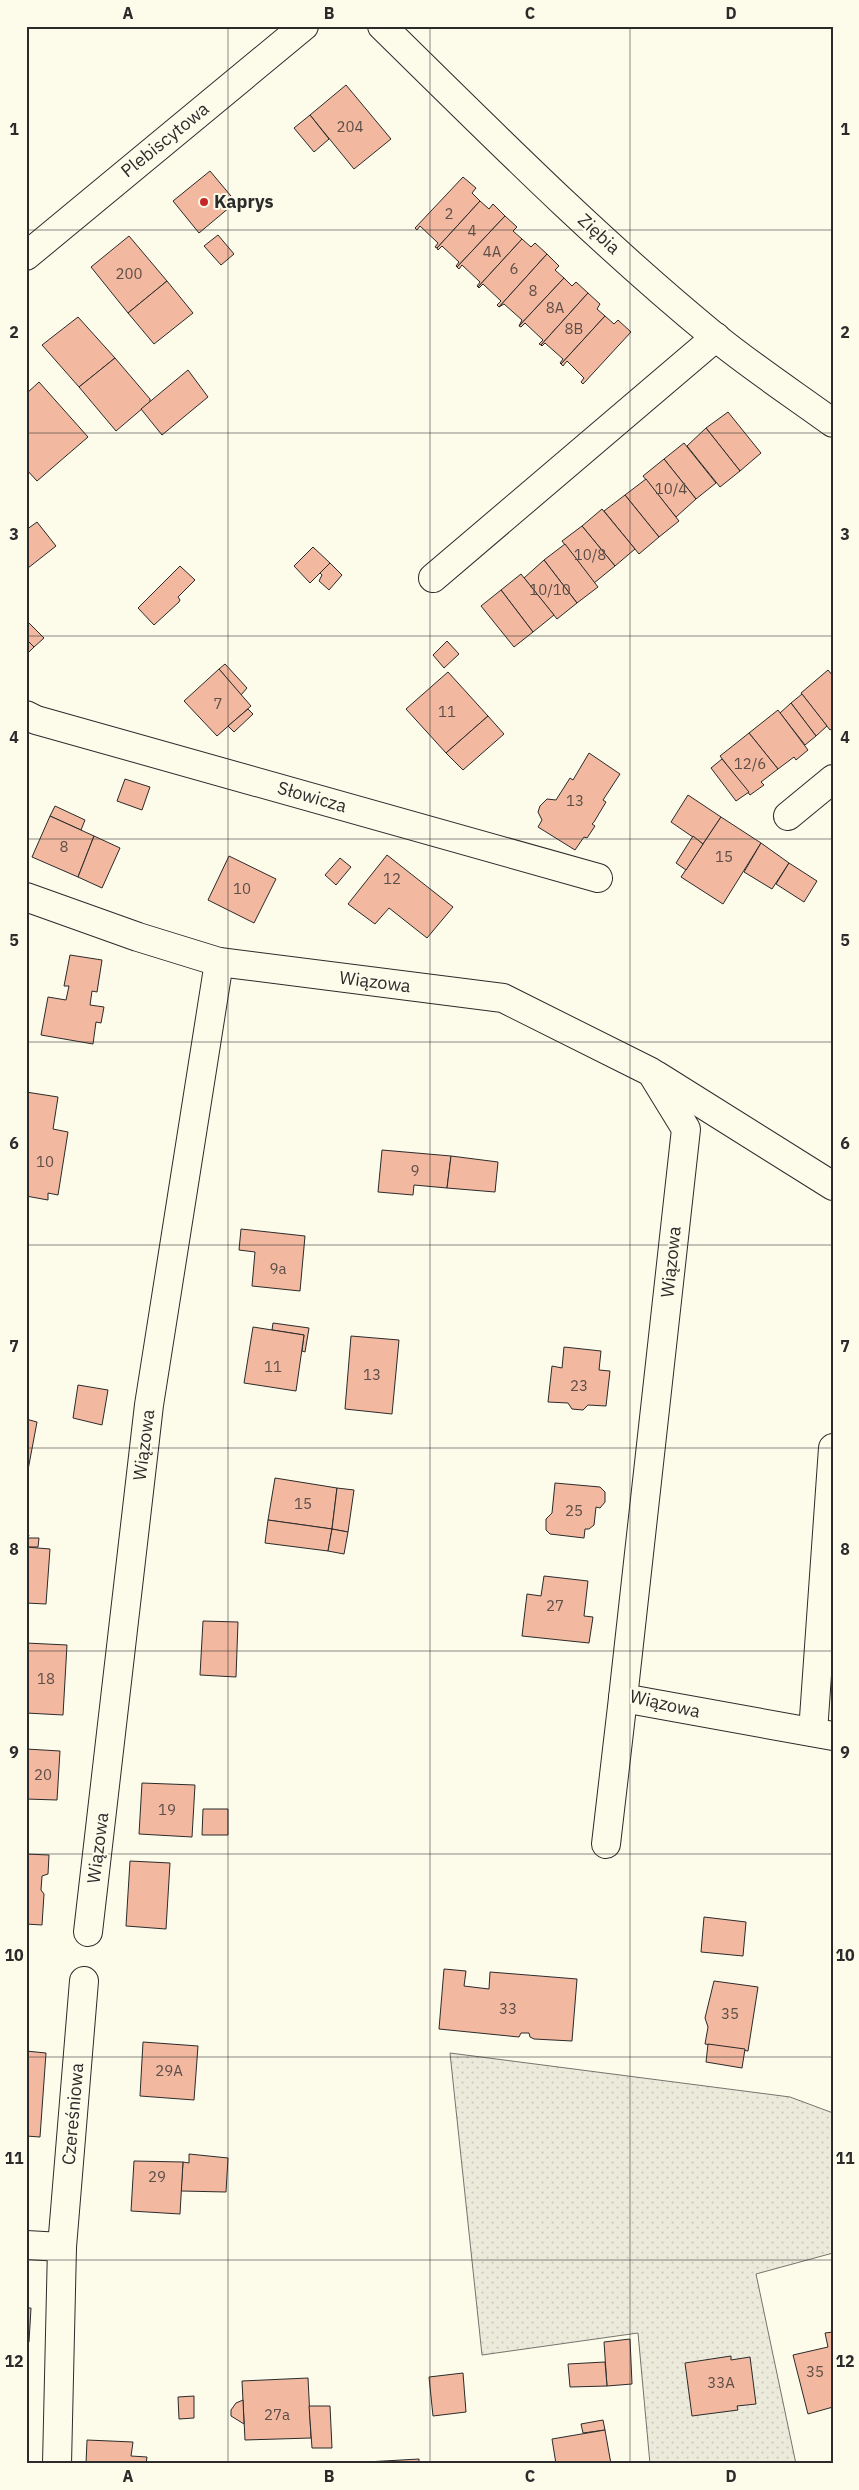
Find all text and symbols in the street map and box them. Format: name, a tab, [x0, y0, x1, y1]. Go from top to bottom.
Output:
text: A	[123, 3, 134, 23]
text: B	[324, 3, 335, 23]
text: C	[525, 3, 535, 23]
text: D	[725, 3, 737, 23]
street label: Plebiscytowa	[116, 97, 214, 182]
house number: 204	[336, 117, 364, 136]
text: 1	[9, 119, 19, 139]
text: 1	[840, 119, 850, 139]
place label: Kaprys	[214, 190, 273, 213]
marker: Kaprys	[198, 196, 210, 208]
house number: 2	[444, 204, 454, 223]
street label: Ziębia	[573, 208, 626, 259]
house number: 4	[467, 221, 477, 240]
house number: 4A	[483, 242, 502, 261]
house number: 6	[509, 259, 519, 278]
house number: 200	[115, 264, 143, 283]
house number: 8	[528, 281, 538, 300]
house number: 8A	[546, 298, 565, 317]
house number: 8B	[565, 319, 583, 338]
text: 2	[9, 322, 19, 342]
text: 2	[840, 322, 850, 342]
house number: 10/4	[655, 479, 687, 498]
text: 3	[9, 524, 19, 544]
text: 3	[840, 524, 850, 544]
house number: 10/8	[574, 545, 606, 564]
house number: 10/10	[529, 580, 571, 599]
house number: 7	[213, 694, 223, 713]
house number: 11	[438, 702, 456, 721]
text: 4	[9, 727, 19, 747]
text: 4	[840, 727, 850, 747]
house number: 12/6	[734, 754, 766, 773]
street label: Słowicza	[275, 776, 350, 817]
house number: 13	[566, 791, 584, 810]
house number: 8	[59, 837, 69, 856]
house number: 15	[715, 847, 733, 866]
house number: 12	[383, 869, 401, 888]
house number: 10	[233, 879, 251, 898]
text: 5	[9, 930, 19, 950]
text: 5	[840, 930, 850, 950]
street label: Wiązowa	[338, 966, 412, 997]
text: 6	[9, 1133, 19, 1153]
text: 6	[840, 1133, 850, 1153]
house number: 10	[36, 1152, 54, 1171]
house number: 9	[410, 1161, 420, 1180]
street label: Wiązowa	[655, 1225, 686, 1299]
house number: 9a	[269, 1259, 287, 1278]
text: 7	[9, 1336, 19, 1356]
text: 7	[840, 1336, 850, 1356]
house number: 11	[264, 1357, 282, 1376]
house number: 13	[363, 1365, 381, 1384]
house number: 23	[570, 1376, 588, 1395]
street label: Wiązowa	[128, 1408, 159, 1482]
house number: 15	[294, 1494, 312, 1513]
house number: 25	[565, 1501, 583, 1520]
text: 8	[9, 1539, 19, 1559]
text: 8	[840, 1539, 850, 1559]
house number: 27	[546, 1596, 564, 1615]
house number: 18	[37, 1669, 55, 1688]
street label: Wiązowa	[628, 1684, 703, 1723]
text: 9	[9, 1742, 19, 1762]
text: 9	[840, 1742, 850, 1762]
house number: 20	[34, 1765, 52, 1784]
house number: 19	[158, 1800, 176, 1819]
street label: Wiązowa	[82, 1811, 113, 1885]
text: 10	[4, 1945, 24, 1965]
text: 10	[835, 1945, 855, 1965]
house number: 33	[499, 1999, 517, 2018]
house number: 35	[721, 2004, 739, 2023]
house number: 29A	[155, 2061, 183, 2080]
street label: Czereśniowa	[57, 2062, 88, 2166]
text: 11	[4, 2148, 24, 2168]
text: 11	[835, 2148, 855, 2168]
house number: 29	[148, 2167, 166, 2186]
text: 12	[4, 2351, 24, 2371]
text: 12	[835, 2351, 855, 2371]
house number: 35	[806, 2362, 824, 2381]
house number: 33A	[707, 2373, 735, 2392]
house number: 27a	[264, 2405, 290, 2424]
text: A	[123, 2466, 134, 2486]
text: B	[324, 2466, 335, 2486]
text: C	[525, 2466, 535, 2486]
text: D	[725, 2466, 737, 2486]

